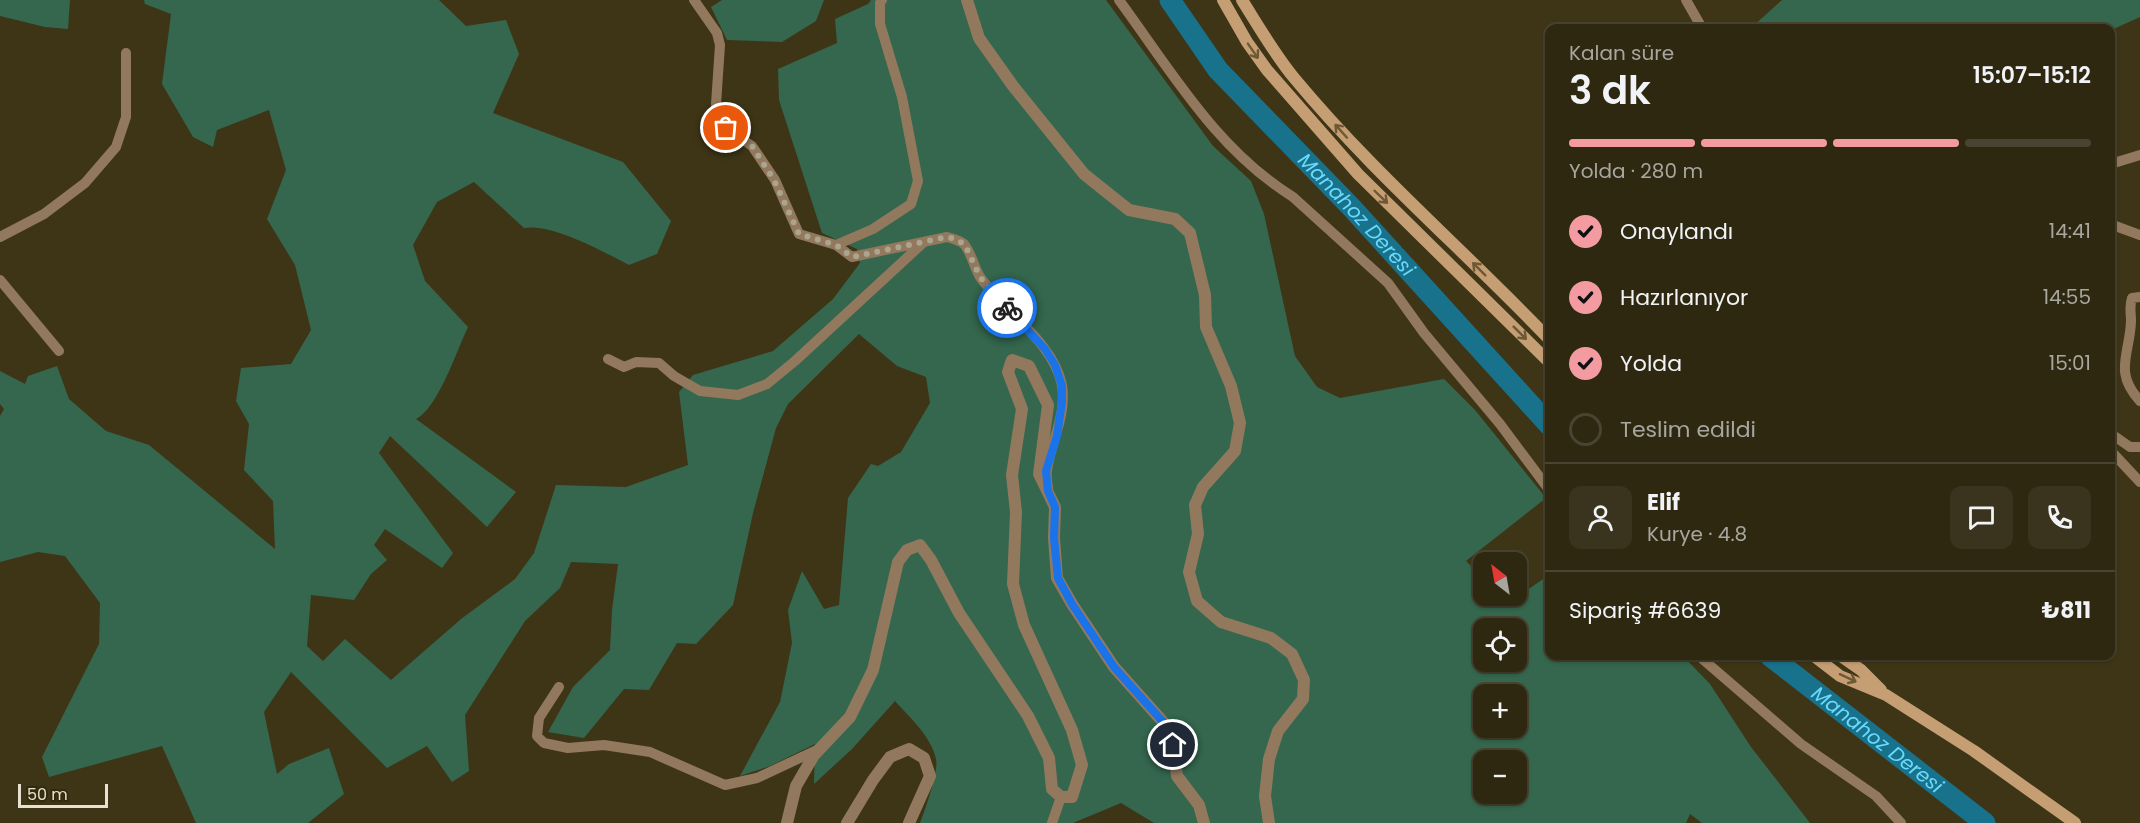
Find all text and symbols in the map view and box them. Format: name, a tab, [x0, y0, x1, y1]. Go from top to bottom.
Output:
text: Kalan süre	[1569, 39, 1674, 67]
one-way arrow	[1247, 42, 1259, 58]
text: 15:07–15:12	[1973, 60, 2091, 91]
text: 3 dk	[1569, 63, 1651, 118]
pin	[700, 102, 751, 153]
icon: bag	[709, 111, 742, 144]
one-way arrow	[1334, 124, 1348, 139]
water label: Manahoz Deresi	[1292, 147, 1422, 283]
text: Yolda · 280 m	[1569, 157, 1703, 185]
one-way arrow	[1374, 190, 1389, 204]
icon: check	[1569, 215, 1602, 248]
text: Onaylandı	[1620, 216, 1733, 247]
text: 14:41	[2049, 217, 2091, 245]
one-way arrow	[1471, 262, 1486, 276]
courier	[977, 278, 1037, 338]
icon: check	[1569, 281, 1602, 314]
text: Hazırlanıyor	[1620, 282, 1748, 313]
text: 14:55	[2043, 283, 2091, 311]
icon: bike	[991, 292, 1024, 325]
one-way arrow	[1513, 326, 1528, 341]
icon: check	[1569, 347, 1602, 380]
text: Yolda	[1620, 348, 1682, 379]
text: 15:01	[2049, 349, 2091, 377]
text: Teslim edildi	[1620, 414, 1756, 445]
button: person	[1569, 486, 1632, 549]
button: chat	[1950, 486, 2013, 549]
button: phone	[2028, 486, 2091, 549]
text: Elif	[1647, 487, 1680, 518]
text: Kurye · 4.8	[1647, 520, 1747, 548]
north arrow	[1473, 552, 1527, 606]
map controls	[1473, 552, 1527, 804]
text: Sipariş #6639	[1569, 595, 1721, 626]
text: ₺811	[2042, 595, 2091, 626]
button: locate	[1473, 618, 1527, 672]
one-way arrow	[1838, 673, 1856, 685]
water label: Manahoz Deresi	[1806, 679, 1950, 800]
button: +	[1473, 684, 1527, 738]
pin	[1147, 719, 1198, 770]
icon: home	[1156, 728, 1189, 761]
button: −	[1473, 750, 1527, 804]
scale bar	[18, 781, 108, 808]
text: 50 m	[27, 783, 68, 806]

